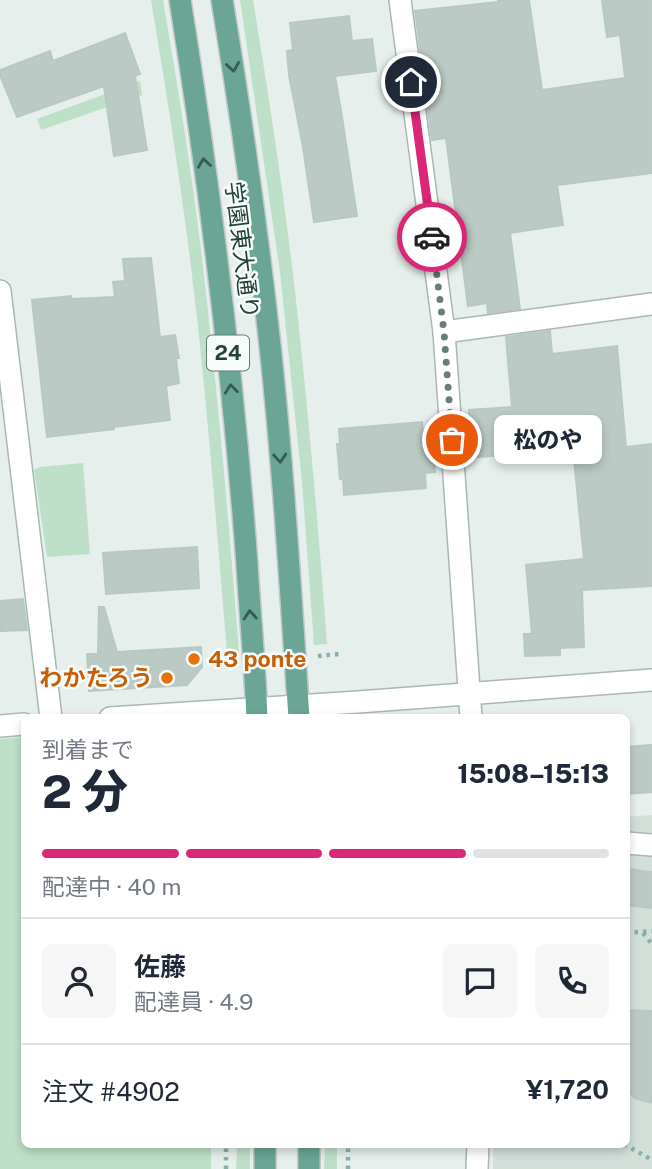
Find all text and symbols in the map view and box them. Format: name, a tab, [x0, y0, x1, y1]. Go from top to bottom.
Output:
pin	[381, 52, 441, 112]
one-way arrow	[226, 61, 241, 73]
icon: home	[392, 63, 430, 101]
one-way arrow	[197, 157, 212, 169]
street label: 学園東大通り	[221, 180, 264, 320]
courier	[397, 202, 467, 272]
icon: car	[413, 218, 451, 256]
road number: 24	[207, 336, 249, 370]
one-way arrow	[224, 383, 239, 394]
pin	[422, 410, 482, 470]
callout: 松のや	[494, 416, 602, 464]
icon: bag	[433, 421, 471, 459]
text: 松のや	[514, 426, 583, 453]
one-way arrow	[272, 453, 287, 464]
one-way arrow	[243, 610, 258, 621]
place label: 43 ponte	[208, 645, 306, 672]
marker: 43 ponte	[186, 651, 202, 667]
place label: わかたろう	[39, 664, 153, 691]
marker: わかたろう	[159, 670, 175, 686]
text: 到着まで	[42, 736, 134, 763]
text: 15:08–15:13	[457, 758, 609, 789]
text: 2 分	[42, 764, 128, 818]
text: 配達中 · 40 m	[42, 873, 181, 900]
button: person	[42, 944, 116, 1018]
button: chat	[443, 944, 517, 1018]
button: phone	[535, 944, 609, 1018]
text: 佐藤	[134, 951, 186, 982]
text: 配達員 · 4.9	[134, 988, 253, 1015]
text: ¥1,720	[526, 1074, 609, 1105]
text: 注文 #4902	[42, 1076, 180, 1107]

